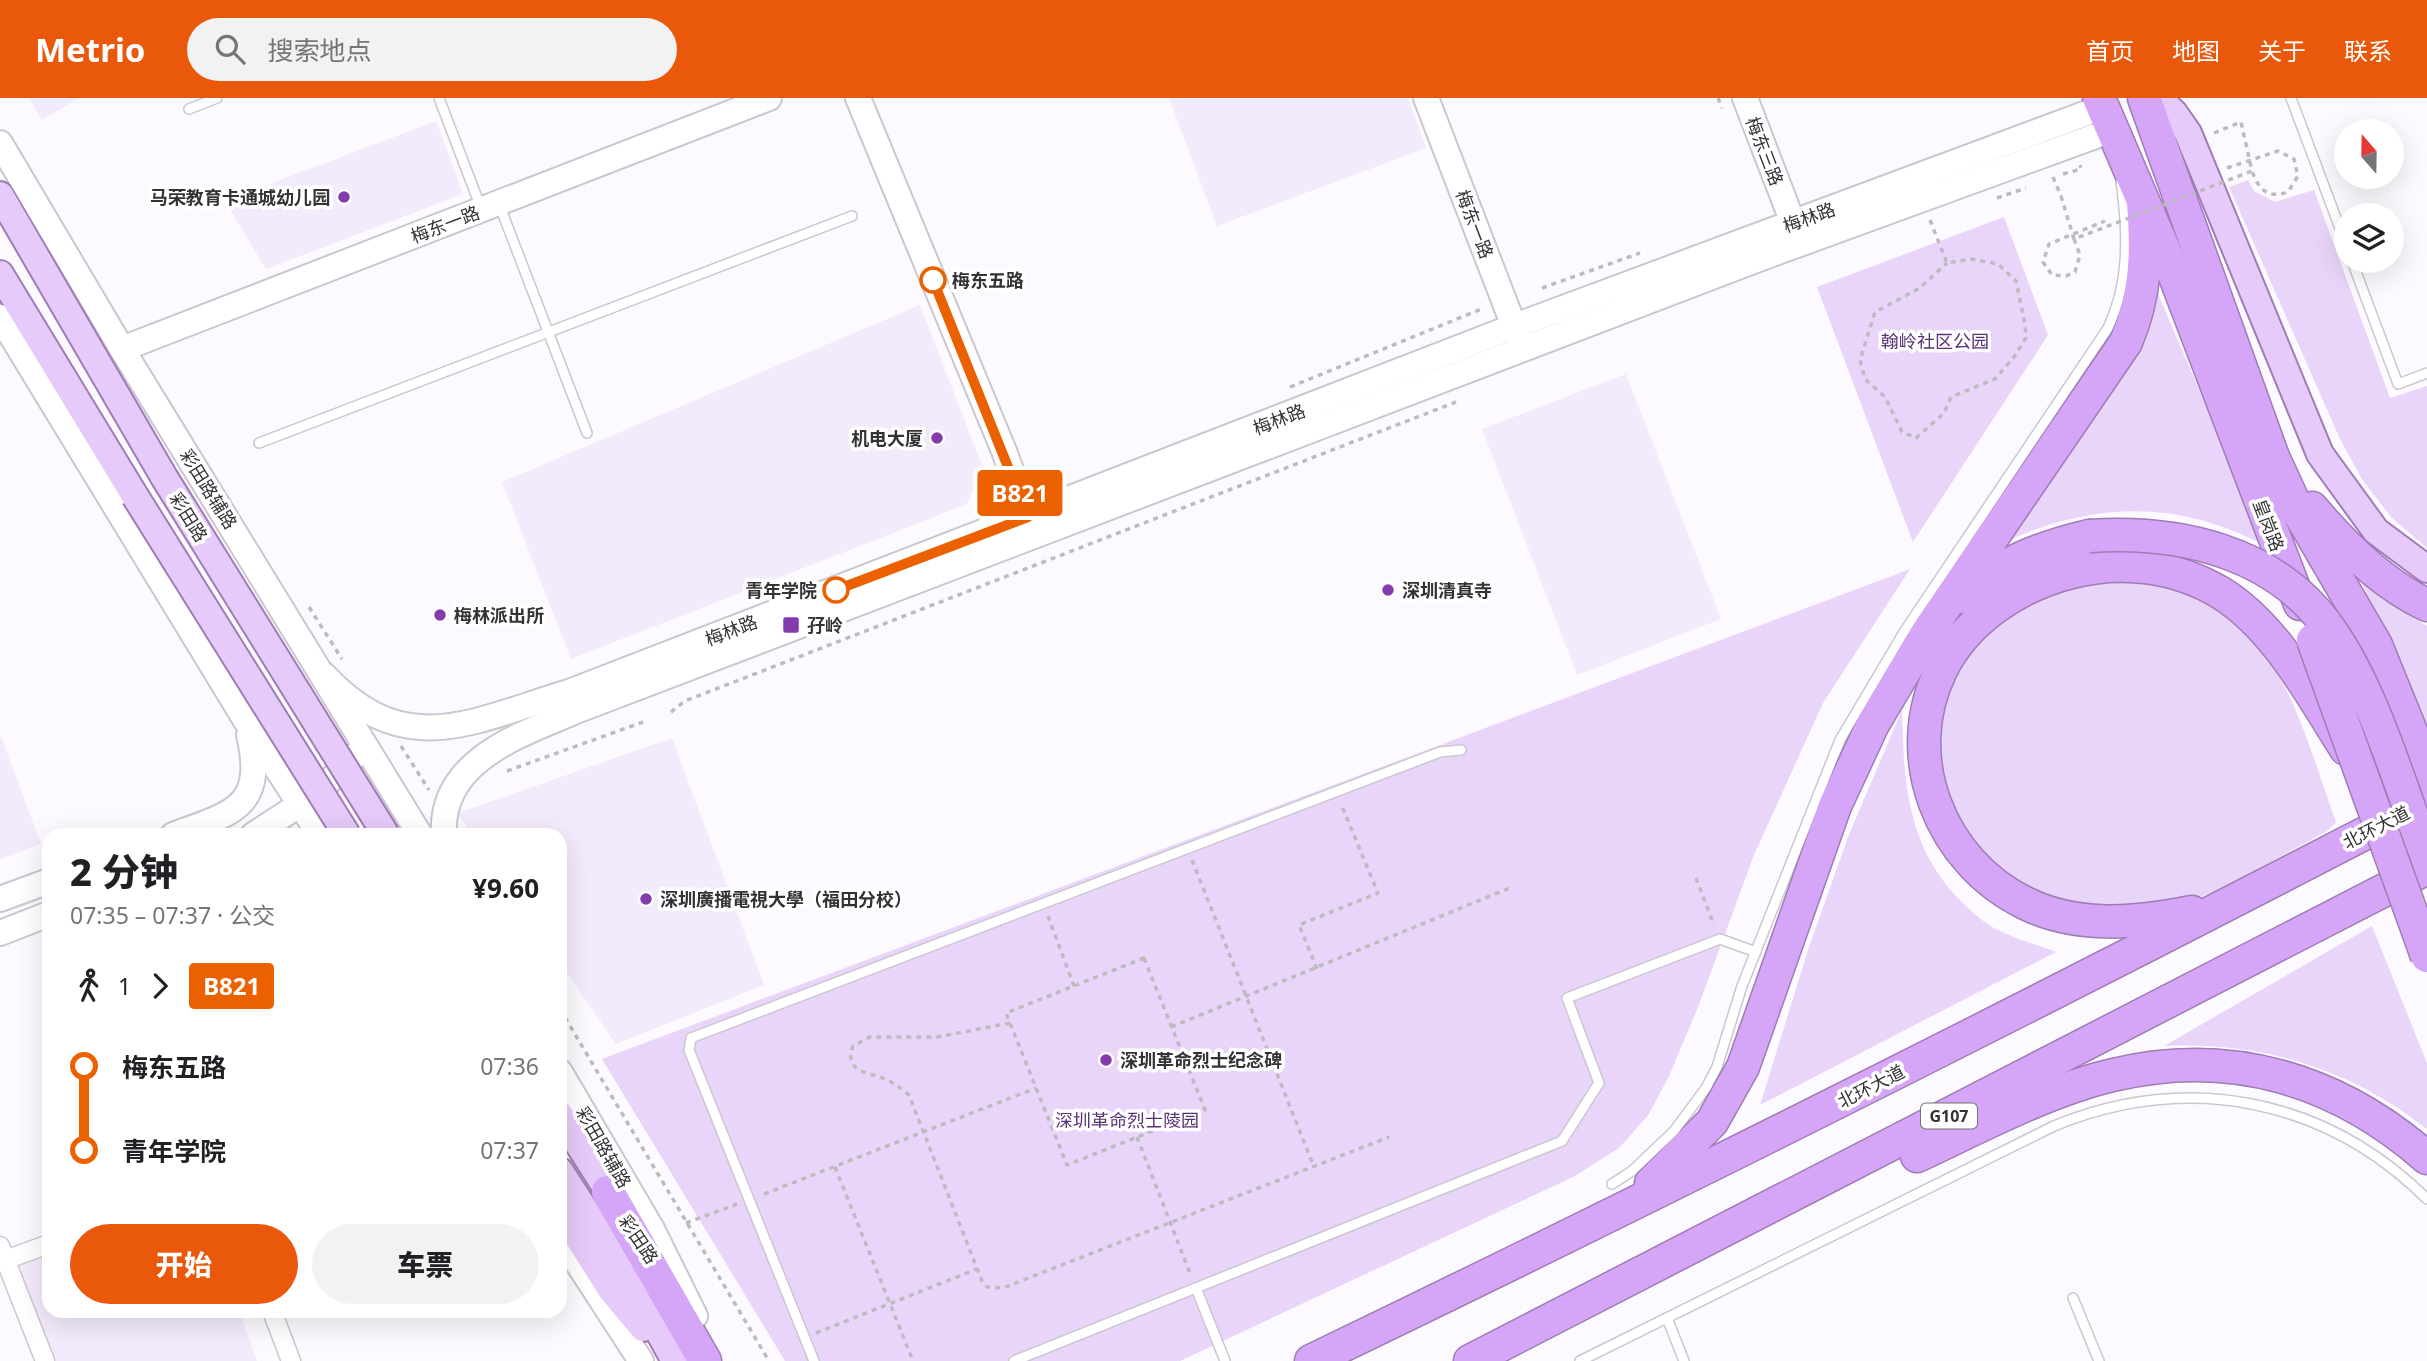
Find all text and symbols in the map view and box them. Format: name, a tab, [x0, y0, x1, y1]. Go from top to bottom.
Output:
search box	[187, 18, 677, 81]
text: Metrio	[35, 27, 145, 72]
icon: search	[211, 30, 249, 68]
text: 搜索地点	[267, 32, 371, 68]
text: 首页	[2086, 34, 2134, 67]
text: 地图	[2172, 34, 2220, 67]
text: 关于	[2258, 34, 2306, 67]
text: 联系	[2344, 34, 2392, 67]
street label: 梅东三路	[1741, 113, 1789, 189]
north arrow	[2334, 119, 2404, 189]
map controls	[2334, 119, 2404, 273]
place label: 马荣教育卡通城幼儿园	[150, 185, 330, 209]
street label: 梅东一路	[1451, 186, 1499, 262]
marker: 马荣教育卡通城幼儿园	[336, 189, 352, 205]
street label: 梅林路	[1780, 196, 1838, 238]
street label: 梅东一路	[407, 200, 483, 248]
button: layers	[2334, 203, 2404, 273]
marker: 梅东五路	[920, 267, 946, 293]
place label: 梅东五路	[952, 268, 1024, 292]
park label: 翰岭社区公园	[1881, 329, 1989, 353]
street label: 梅林路	[1249, 398, 1309, 440]
place label: 机电大厦	[851, 426, 923, 450]
marker: 机电大厦	[929, 430, 945, 446]
street label: 彩田路辅路	[176, 445, 242, 533]
line badge: B821	[971, 470, 1069, 516]
text: B821	[991, 476, 1049, 509]
street label: 彩田路	[166, 488, 212, 546]
street label: 皇岗路	[2248, 495, 2290, 555]
marker: 青年学院	[823, 577, 849, 603]
place label: 青年学院	[745, 578, 817, 602]
place label: 深圳清真寺	[1402, 578, 1492, 602]
marker: 深圳清真寺	[1380, 582, 1396, 598]
place label: 梅林派出所	[454, 603, 544, 627]
marker: 梅林派出所	[432, 607, 448, 623]
street label: 梅林路	[701, 609, 761, 651]
place label: 孖岭	[807, 613, 843, 637]
marker: 孖岭	[781, 615, 801, 635]
street label: 北环大道	[2338, 800, 2414, 854]
text: 2 分钟	[70, 845, 178, 897]
text: ¥9.60	[472, 870, 539, 906]
place label: 深圳廣播電視大學（福田分校）	[660, 887, 912, 911]
marker: 深圳廣播電視大學（福田分校）	[638, 891, 654, 907]
text: 07:35 – 07:37 · 公交	[70, 899, 275, 931]
icon: walk	[70, 967, 108, 1005]
icon: forward	[141, 967, 179, 1005]
text: B821	[203, 969, 260, 1002]
text: 1	[118, 970, 131, 1002]
place label: 深圳革命烈士纪念碑	[1120, 1048, 1282, 1072]
text: 梅东五路	[122, 1049, 226, 1085]
text: 07:36	[480, 1050, 539, 1082]
marker: 深圳革命烈士纪念碑	[1098, 1052, 1114, 1068]
street label: 北环大道	[1833, 1059, 1909, 1113]
street label: 彩田路辅路	[571, 1102, 637, 1192]
road number: G107	[1921, 1104, 1977, 1128]
park label: 深圳革命烈士陵园	[1055, 1108, 1199, 1132]
text: 青年学院	[122, 1133, 226, 1169]
text: 07:37	[480, 1134, 539, 1166]
street label: 彩田路	[614, 1210, 664, 1268]
button: 开始	[70, 1224, 298, 1304]
button: 车票	[312, 1224, 539, 1304]

